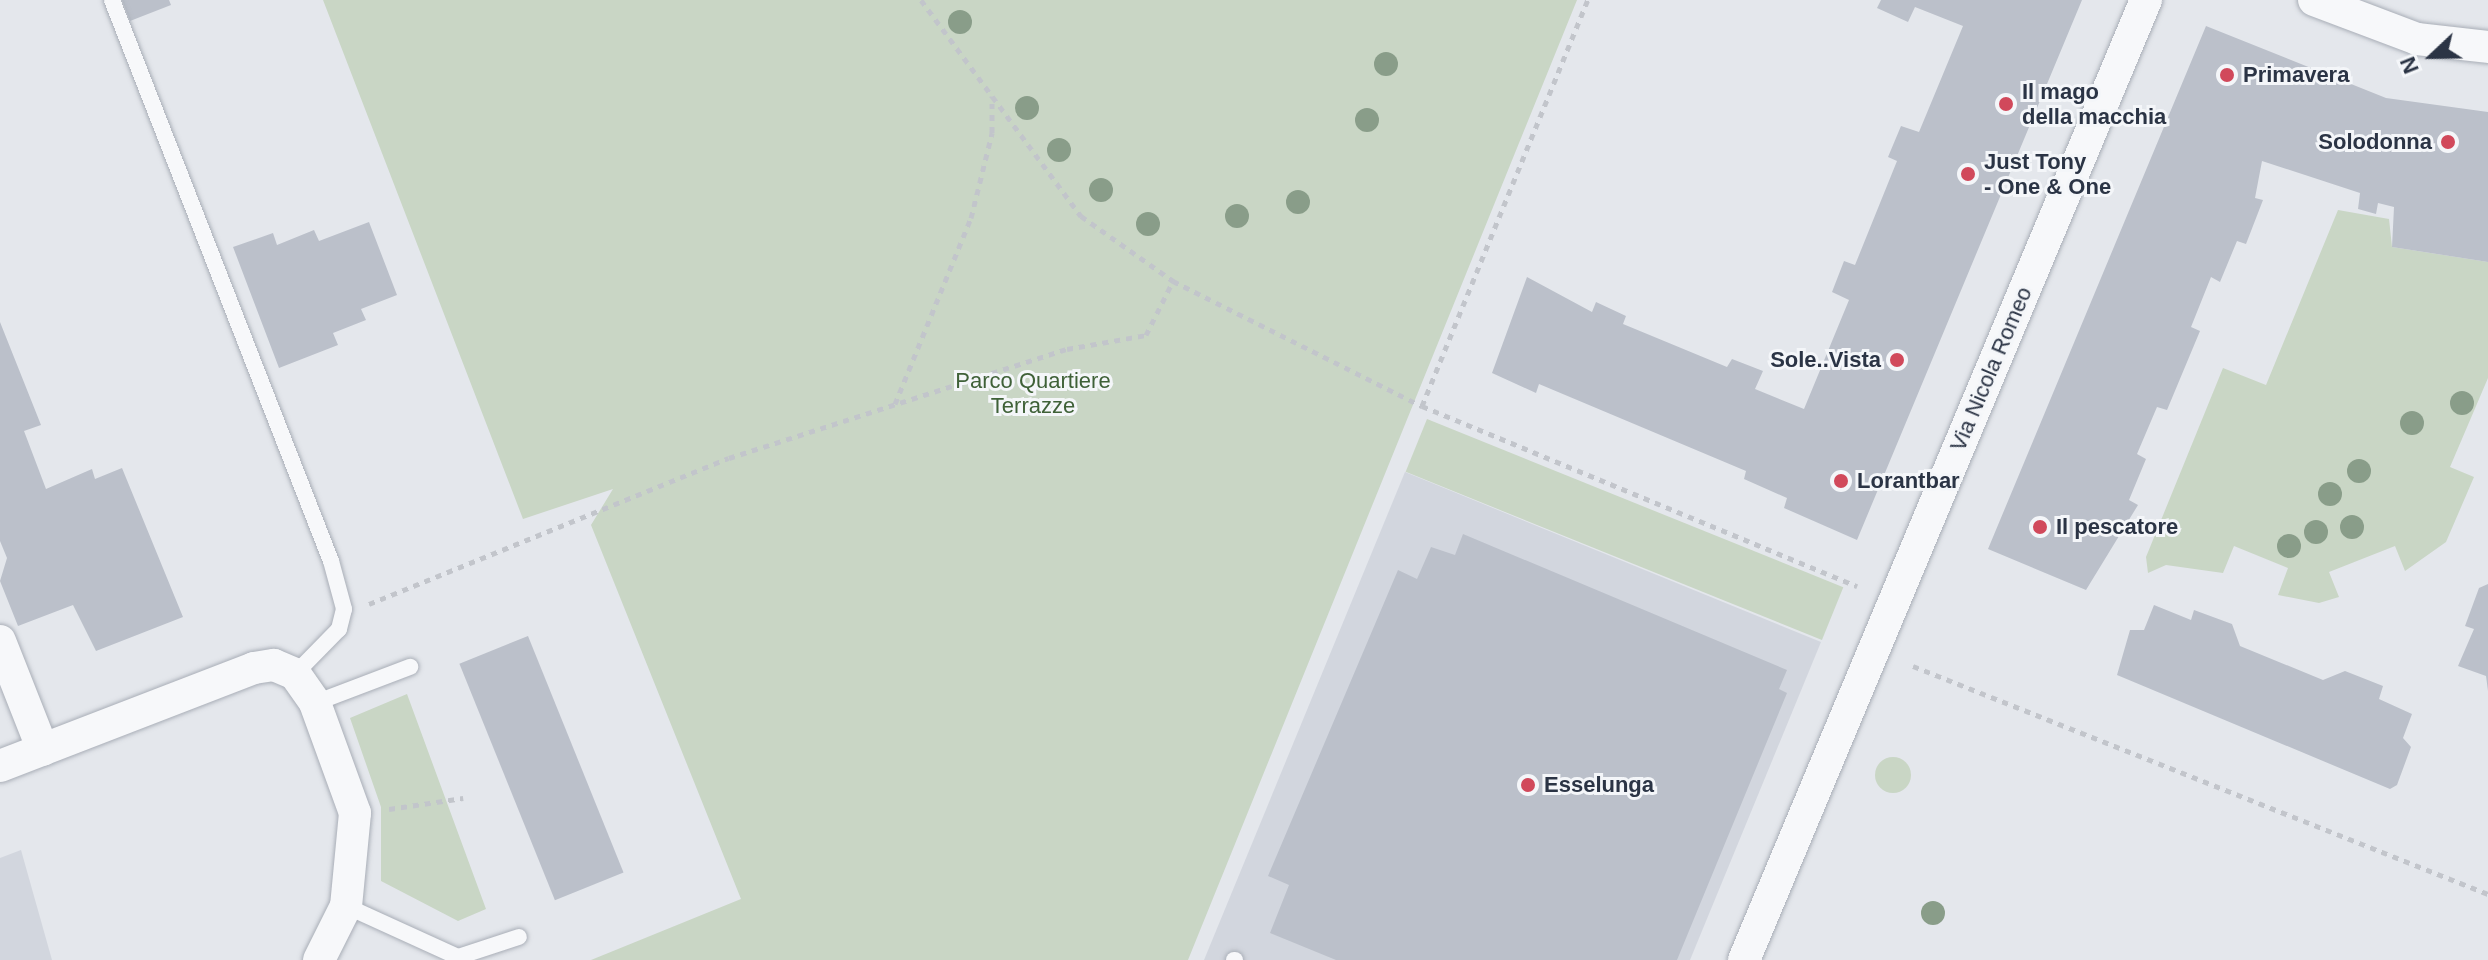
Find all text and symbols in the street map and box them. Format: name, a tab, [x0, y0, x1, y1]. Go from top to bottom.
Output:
north arrow	[2392, 16, 2472, 96]
text: N	[2395, 53, 2424, 77]
place label: Primavera	[2243, 62, 2349, 88]
marker: Primavera	[2218, 66, 2236, 84]
place label: Il mago della macchia	[2022, 78, 2166, 130]
marker: Il mago della macchia	[1997, 95, 2015, 113]
place label: Solodonna	[2318, 129, 2432, 155]
marker: Solodonna	[2439, 133, 2457, 151]
place label: Just Tony - One & One	[1984, 148, 2111, 200]
marker: Just Tony - One & One	[1959, 165, 1977, 183]
street label: Via Nicola Romeo	[1945, 283, 2037, 455]
place label: Sole..Vista	[1770, 347, 1881, 373]
marker: Sole..Vista	[1888, 351, 1906, 369]
park label: Parco Quartiere Terrazze	[955, 367, 1111, 418]
place label: Lorantbar	[1857, 468, 1960, 494]
marker: Lorantbar	[1832, 472, 1850, 490]
place label: Il pescatore	[2056, 514, 2178, 540]
marker: Il pescatore	[2031, 518, 2049, 536]
place label: Esselunga	[1544, 772, 1654, 798]
marker: Esselunga	[1519, 776, 1537, 794]

